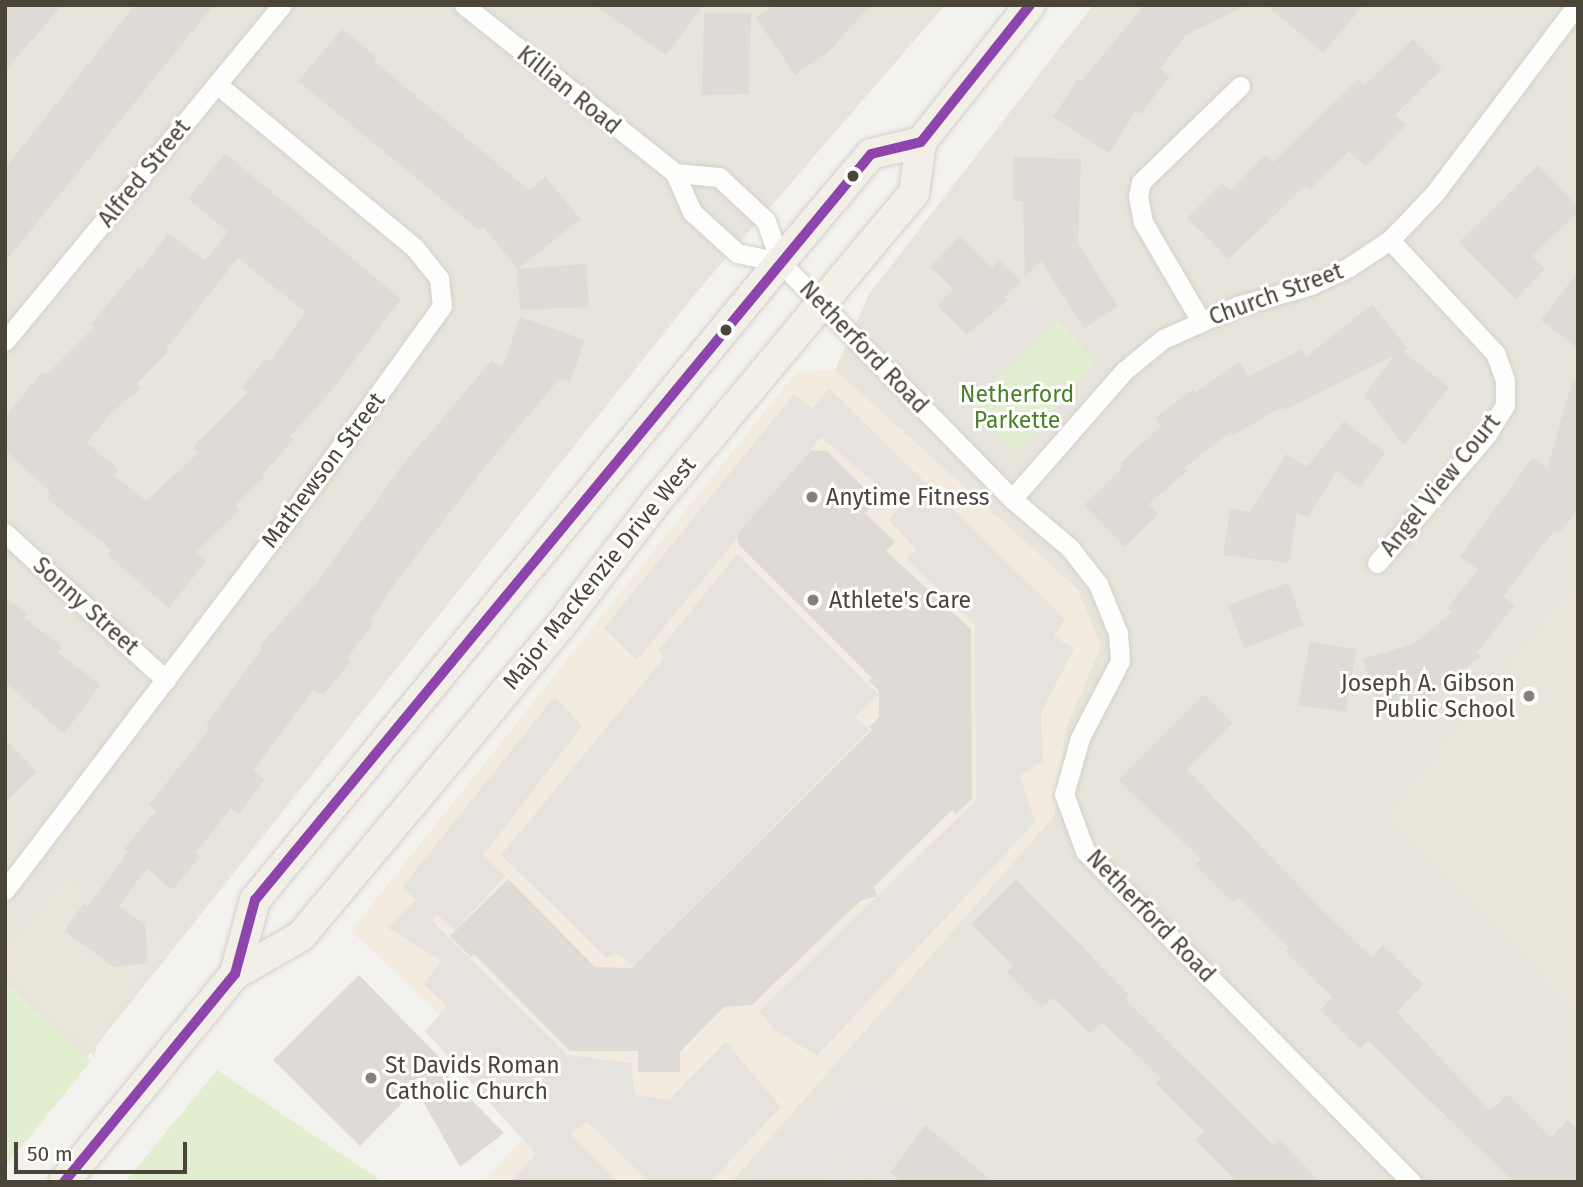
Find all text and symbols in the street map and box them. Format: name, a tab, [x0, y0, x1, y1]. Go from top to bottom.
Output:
street label: Killian Road	[512, 40, 626, 140]
street label: Alfred Street	[92, 114, 196, 232]
unlabelled marker	[846, 169, 860, 183]
street label: Church Street	[1205, 257, 1347, 331]
street label: Netherford Road	[794, 275, 934, 419]
unlabelled marker	[719, 323, 733, 337]
park label: Netherford Parkette	[960, 380, 1074, 434]
street label: Mathewson Street	[256, 387, 390, 553]
street label: Angel View Court	[1374, 409, 1506, 561]
street label: Major MacKenzie Drive West	[497, 451, 701, 695]
place label: Anytime Fitness	[826, 483, 989, 511]
marker: Anytime Fitness	[804, 489, 820, 505]
street label: Sonny Street	[28, 551, 144, 661]
place label: Athlete's Care	[829, 586, 971, 614]
marker: Athlete's Care	[803, 590, 823, 610]
place label: Joseph A. Gibson Public School	[1341, 669, 1515, 723]
marker: Joseph A. Gibson Public School	[1521, 688, 1537, 704]
street label: Netherford Road	[1081, 844, 1221, 988]
place label: St Davids Roman Catholic Church	[385, 1051, 560, 1105]
marker: St Davids Roman Catholic Church	[363, 1070, 379, 1086]
scale bar	[18, 1128, 191, 1172]
text: 50 m	[27, 1141, 73, 1167]

